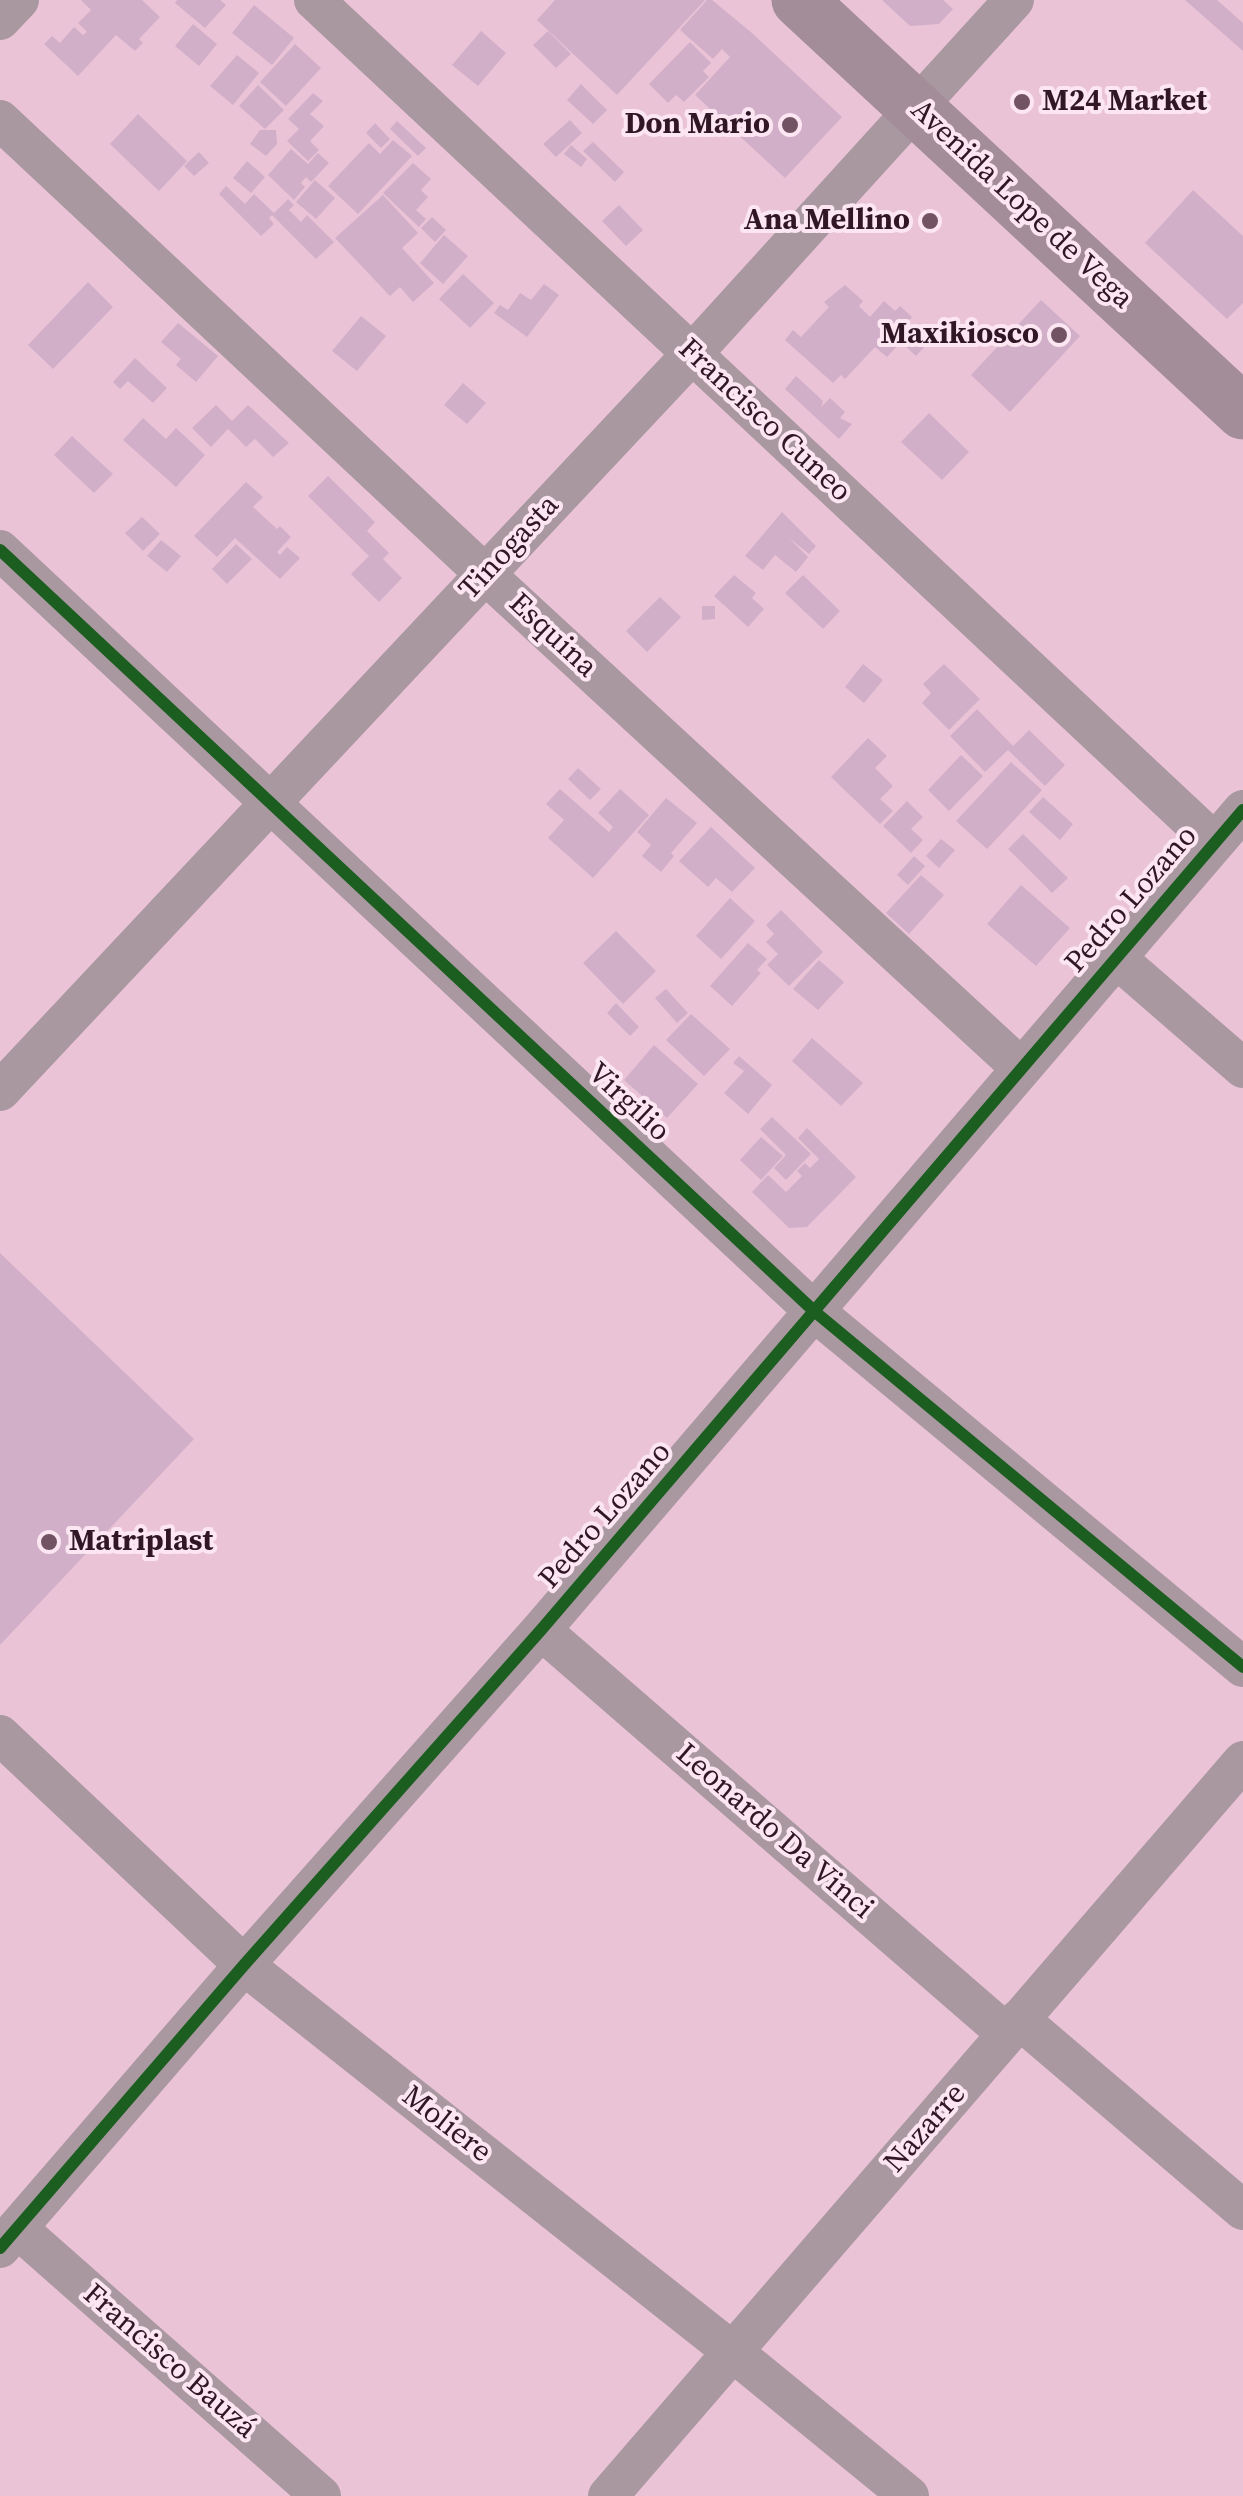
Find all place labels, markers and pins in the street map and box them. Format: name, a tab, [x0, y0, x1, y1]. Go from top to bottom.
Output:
place label: M24 Market	[1042, 84, 1207, 120]
marker: M24 Market	[1011, 91, 1033, 113]
place label: Don Mario	[624, 107, 770, 143]
marker: Don Mario	[779, 114, 801, 136]
place label: Ana Mellino	[744, 203, 910, 239]
marker: Ana Mellino	[919, 210, 941, 232]
place label: Maxikiosco	[881, 317, 1039, 353]
marker: Maxikiosco	[1048, 324, 1070, 346]
place label: Matriplast	[69, 1524, 213, 1560]
marker: Matriplast	[38, 1531, 60, 1553]

